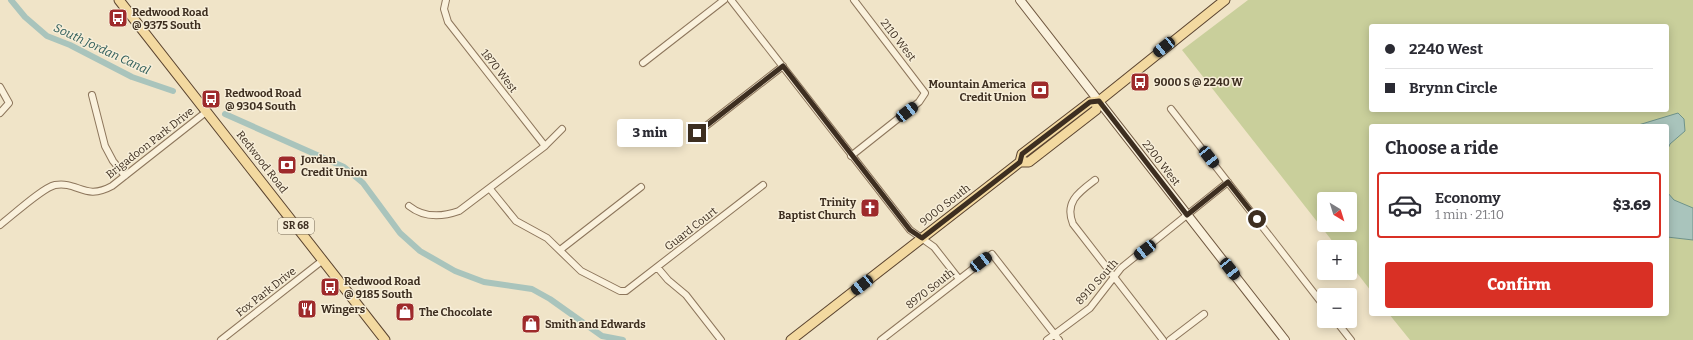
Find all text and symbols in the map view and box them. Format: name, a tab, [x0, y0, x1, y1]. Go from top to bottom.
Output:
place label: Redwood Road @ 9375 South	[132, 6, 209, 32]
bus stop icon: Redwood Road @ 9375 South	[107, 7, 129, 29]
street label: 2110 West	[878, 16, 918, 64]
water label: South Jordan Canal	[52, 21, 152, 77]
car	[1151, 35, 1177, 59]
text: 2240 West	[1409, 40, 1483, 58]
street label: 1870 West	[478, 47, 520, 95]
bus stop icon: 9000 S @ 2240 W	[1129, 71, 1151, 93]
place label: 9000 S @ 2240 W	[1154, 76, 1244, 89]
place label: Mountain America Credit Union	[929, 78, 1027, 104]
bank icon: Mountain America Credit Union	[1029, 79, 1051, 101]
text: Brynn Circle	[1409, 79, 1497, 97]
place label: Redwood Road @ 9304 South	[225, 87, 302, 113]
bus stop icon: Redwood Road @ 9304 South	[200, 88, 222, 110]
car	[894, 100, 920, 124]
street label: Brigadoon Park Drive	[104, 105, 196, 181]
callout: 3 min	[617, 119, 683, 147]
route end	[688, 124, 706, 142]
text: 3 min	[633, 125, 667, 140]
street label: Redwood Road	[234, 128, 291, 196]
text: Choose a ride	[1385, 137, 1498, 159]
street label: 2200 West	[1139, 138, 1183, 188]
car	[1197, 144, 1221, 170]
place label: Jordan Credit Union	[300, 153, 367, 179]
bank icon: Jordan Credit Union	[276, 154, 298, 176]
street label: 9000 South	[917, 181, 973, 229]
icon: car	[1387, 187, 1423, 223]
text: Economy	[1435, 189, 1501, 207]
north arrow	[1317, 192, 1357, 232]
map controls	[1317, 192, 1357, 328]
place label: Trinity Baptist Church	[778, 196, 857, 222]
text: $3.69	[1613, 196, 1651, 214]
church icon: Trinity Baptist Church	[859, 197, 881, 219]
street label: Guard Court	[662, 204, 720, 253]
text: 1 min · 21:10	[1435, 207, 1504, 222]
route start	[1248, 210, 1266, 228]
road number: SR 68	[278, 218, 314, 234]
car	[1132, 238, 1158, 262]
button: +	[1317, 240, 1357, 280]
car	[968, 250, 994, 274]
street label: 8910 South	[1073, 256, 1121, 308]
car	[1218, 256, 1242, 282]
button: Confirm	[1385, 262, 1653, 308]
street label: Fox Park Drive	[233, 265, 299, 319]
street label: 8970 South	[903, 266, 957, 312]
car	[849, 273, 875, 297]
place label: Redwood Road @ 9185 South	[344, 275, 421, 301]
bus stop icon: Redwood Road @ 9185 South	[319, 276, 341, 298]
button: −	[1317, 288, 1357, 328]
restaurant icon: Wingers	[296, 298, 318, 320]
shop icon: The Chocolate	[394, 301, 416, 323]
place label: Wingers	[321, 303, 366, 316]
place label: The Chocolate	[419, 306, 492, 319]
shop icon: Smith and Edwards	[520, 313, 542, 335]
place label: Smith and Edwards	[545, 318, 646, 331]

